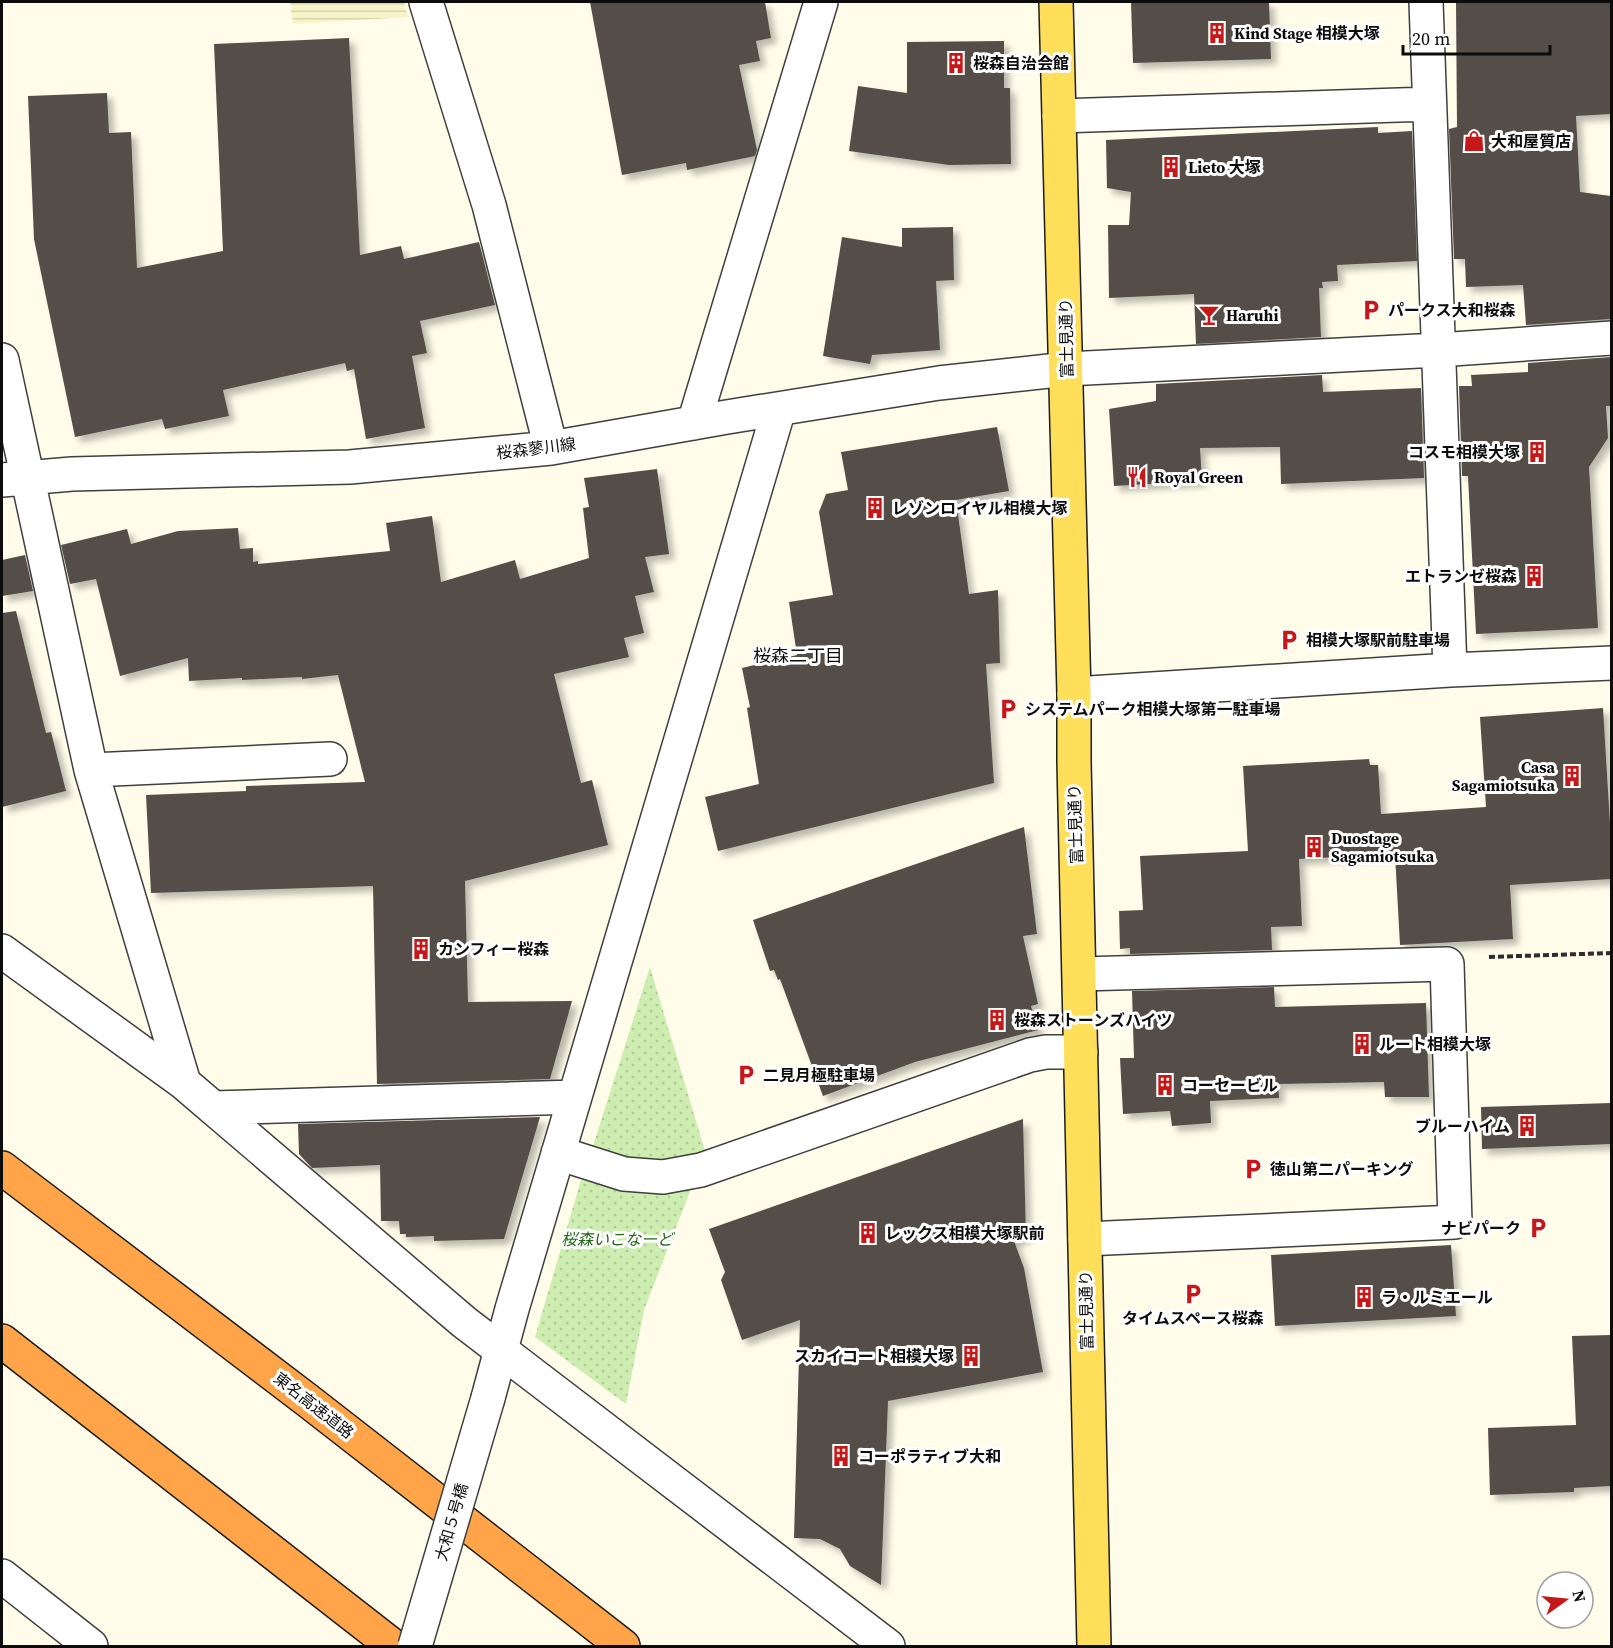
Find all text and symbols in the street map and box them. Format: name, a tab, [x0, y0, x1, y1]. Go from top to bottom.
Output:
scale bar	[1403, 18, 1550, 56]
building icon: Kind Stage 相模大塚	[1205, 21, 1229, 45]
place label: Kind Stage 相模大塚	[1234, 22, 1380, 44]
text: 20 m	[1412, 26, 1450, 51]
building icon: 桜森自治会館	[944, 51, 968, 75]
place label: 桜森自治会館	[973, 52, 1069, 74]
shop icon: 大和屋質店	[1462, 129, 1486, 153]
place label: 大和屋質店	[1491, 130, 1571, 152]
building icon: Lieto 大塚	[1159, 155, 1183, 179]
place label: Lieto 大塚	[1188, 156, 1261, 178]
street label: 富士見通り	[1054, 298, 1078, 378]
parking icon: パークス大和桜森	[1359, 298, 1383, 322]
place label: パークス大和桜森	[1388, 299, 1516, 321]
bar icon: Haruhi	[1197, 303, 1221, 327]
place label: Haruhi	[1226, 304, 1278, 326]
street label: 桜森蓼川線	[495, 432, 577, 464]
building icon: コスモ相模大塚	[1525, 440, 1549, 464]
place label: コスモ相模大塚	[1408, 441, 1520, 463]
restaurant icon: Royal Green	[1125, 465, 1149, 489]
place label: Royal Green	[1154, 466, 1243, 488]
building icon: レゾンロイヤル相模大塚	[863, 496, 887, 520]
place label: レゾンロイヤル相模大塚	[892, 497, 1068, 519]
building icon: エトランゼ桜森	[1522, 564, 1546, 588]
place label: エトランゼ桜森	[1405, 565, 1517, 587]
parking icon: 相模大塚駅前駐車場	[1277, 628, 1301, 652]
place label: 相模大塚駅前駐車場	[1306, 629, 1450, 651]
district label: 桜森二丁目	[753, 643, 843, 668]
parking icon: システムパーク相模大塚第一駐車場	[996, 697, 1020, 721]
place label: システムパーク相模大塚第一駐車場	[1025, 698, 1281, 720]
place label: Casa Sagamiotsuka	[1452, 756, 1555, 796]
building icon: Casa Sagamiotsuka	[1560, 764, 1584, 788]
street label: 富士見通り	[1063, 784, 1087, 864]
place label: Duostage Sagamiotsuka	[1331, 827, 1435, 867]
building icon: Duostage Sagamiotsuka	[1302, 835, 1326, 859]
building icon: カンフィー桜森	[409, 937, 433, 961]
place label: カンフィー桜森	[438, 938, 549, 960]
building icon: 桜森ストーンズハイツ	[985, 1008, 1009, 1032]
place label: 桜森ストーンズハイツ	[1014, 1009, 1173, 1031]
building icon: ルート相模大塚	[1350, 1032, 1374, 1056]
place label: ルート相模大塚	[1379, 1033, 1491, 1055]
parking icon: 二見月極駐車場	[734, 1063, 758, 1087]
place label: 二見月極駐車場	[763, 1064, 875, 1086]
building icon: コーセービル	[1153, 1073, 1177, 1097]
place label: コーセービル	[1182, 1074, 1278, 1096]
building icon: ブルーハイム	[1515, 1114, 1539, 1138]
place label: ブルーハイム	[1415, 1115, 1510, 1137]
parking icon: 徳山第二パーキング	[1241, 1157, 1265, 1181]
place label: 徳山第二パーキング	[1270, 1158, 1414, 1180]
parking icon: ナビパーク	[1526, 1216, 1550, 1240]
place label: ナビパーク	[1441, 1217, 1521, 1239]
building icon: レックス相模大塚駅前	[856, 1221, 880, 1245]
place label: レックス相模大塚駅前	[885, 1222, 1045, 1244]
park label: 桜森いこなーど	[561, 1228, 676, 1250]
street label: 富士見通り	[1074, 1270, 1098, 1350]
parking icon: タイムスペース桜森	[1181, 1282, 1205, 1306]
building icon: ラ・ルミエール	[1352, 1285, 1376, 1309]
place label: ラ・ルミエール	[1381, 1286, 1493, 1308]
place label: タイムスペース桜森	[1122, 1307, 1264, 1329]
building icon: スカイコート相模大塚	[959, 1344, 983, 1368]
place label: スカイコート相模大塚	[794, 1345, 954, 1367]
street label: 東名高速道路	[269, 1367, 359, 1443]
building icon: コーポラティブ大和	[829, 1444, 853, 1468]
place label: コーポラティブ大和	[858, 1445, 1001, 1467]
street label: 大和５号橋	[429, 1481, 473, 1563]
north arrow	[1535, 1570, 1595, 1630]
text: N	[1567, 1588, 1592, 1605]

